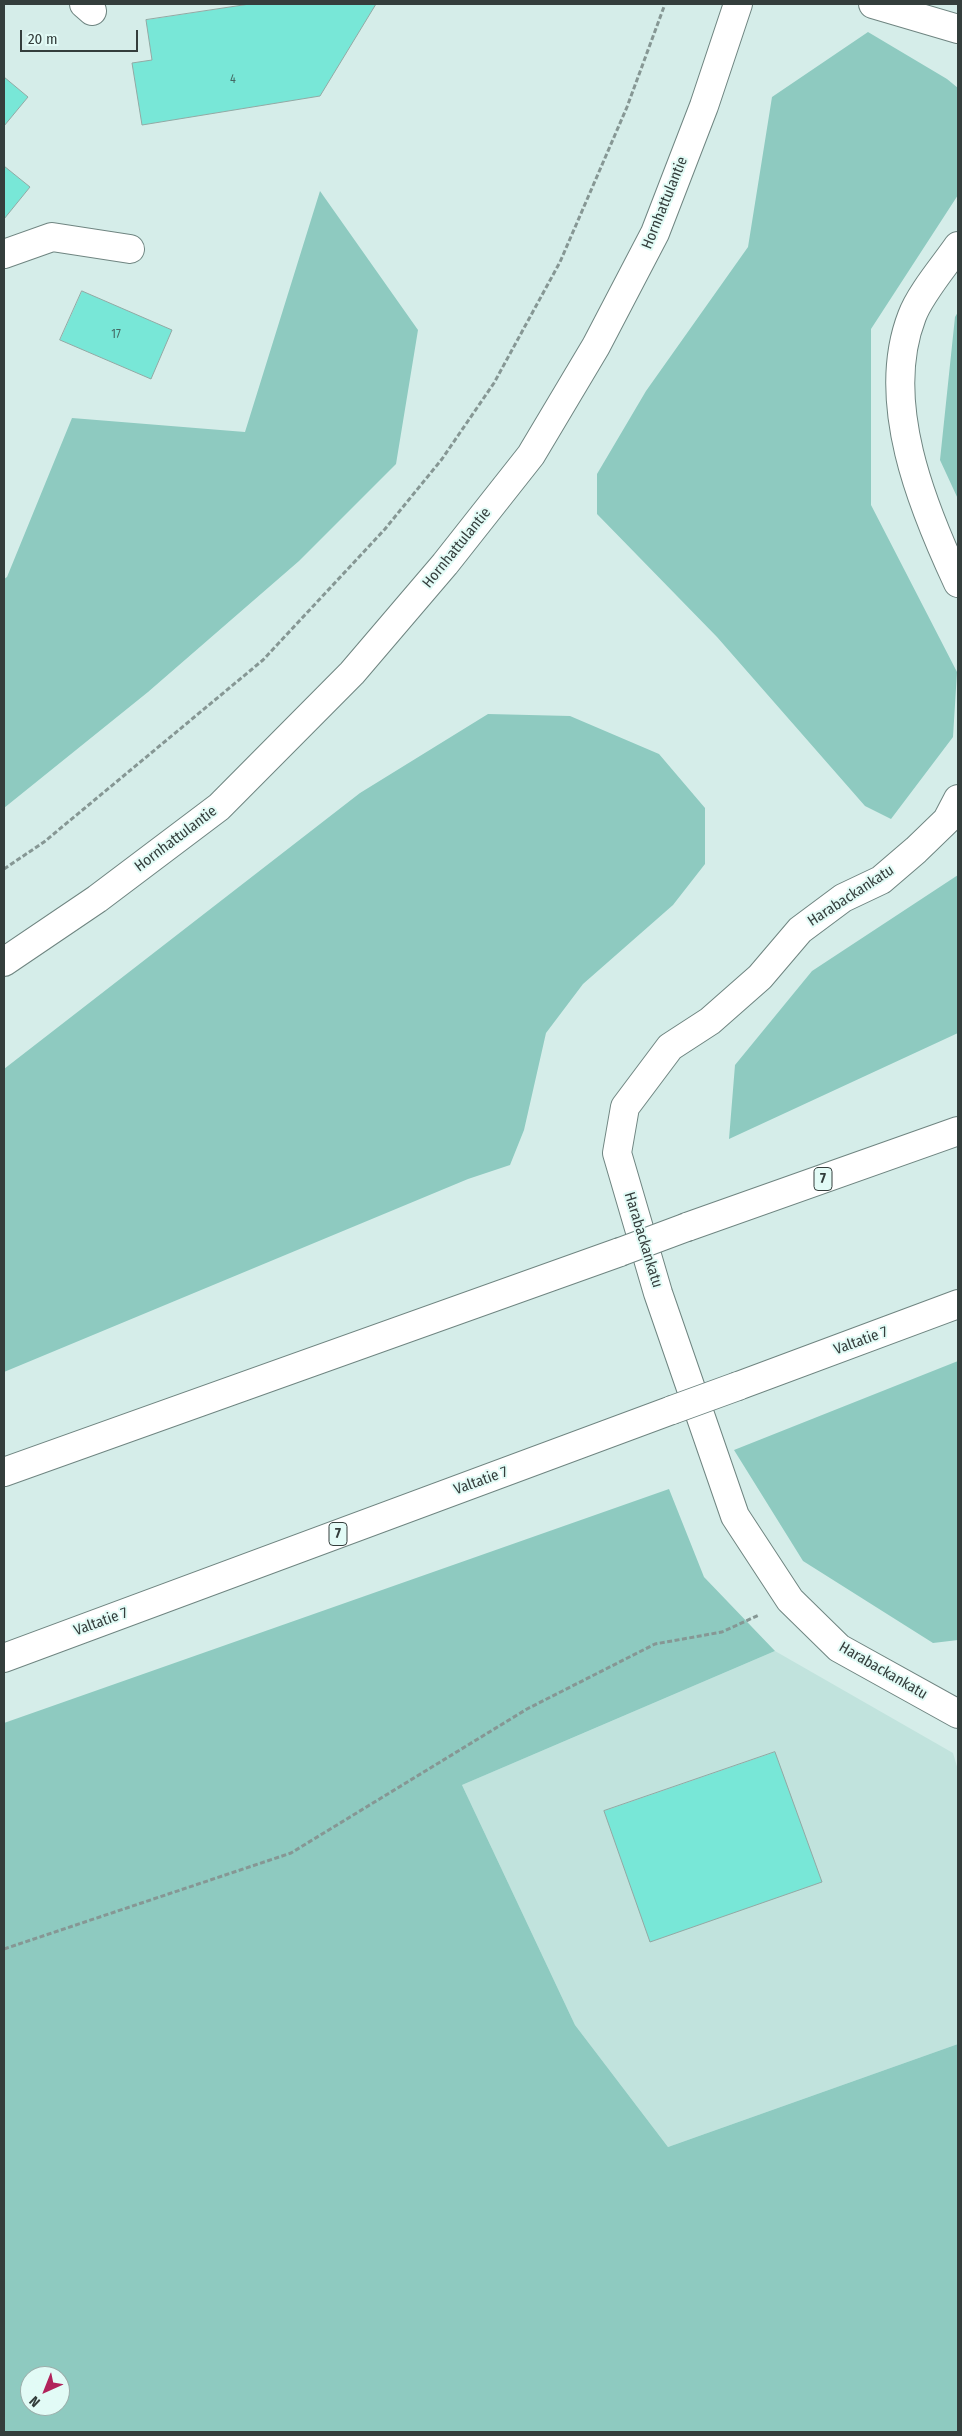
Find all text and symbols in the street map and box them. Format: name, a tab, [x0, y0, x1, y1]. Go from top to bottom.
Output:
scale bar	[22, 20, 140, 52]
text: 20 m	[28, 30, 58, 48]
house number: 4	[230, 73, 236, 87]
street label: Hornhattulantie	[638, 154, 692, 252]
house number: 17	[111, 328, 121, 342]
street label: Hornhattulantie	[419, 504, 495, 592]
street label: Hornhattulantie	[131, 802, 221, 876]
street label: Harabackankatu	[805, 861, 897, 931]
road number: 7	[814, 1168, 832, 1190]
street label: Harabackankatu	[620, 1190, 666, 1290]
street label: Valtatie 7	[832, 1323, 890, 1359]
street label: Valtatie 7	[452, 1463, 510, 1499]
road number: 7	[329, 1522, 347, 1546]
street label: Valtatie 7	[72, 1604, 130, 1640]
street label: Harabackankatu	[836, 1638, 930, 1704]
north arrow	[20, 2366, 70, 2416]
text: N	[26, 2392, 44, 2410]

